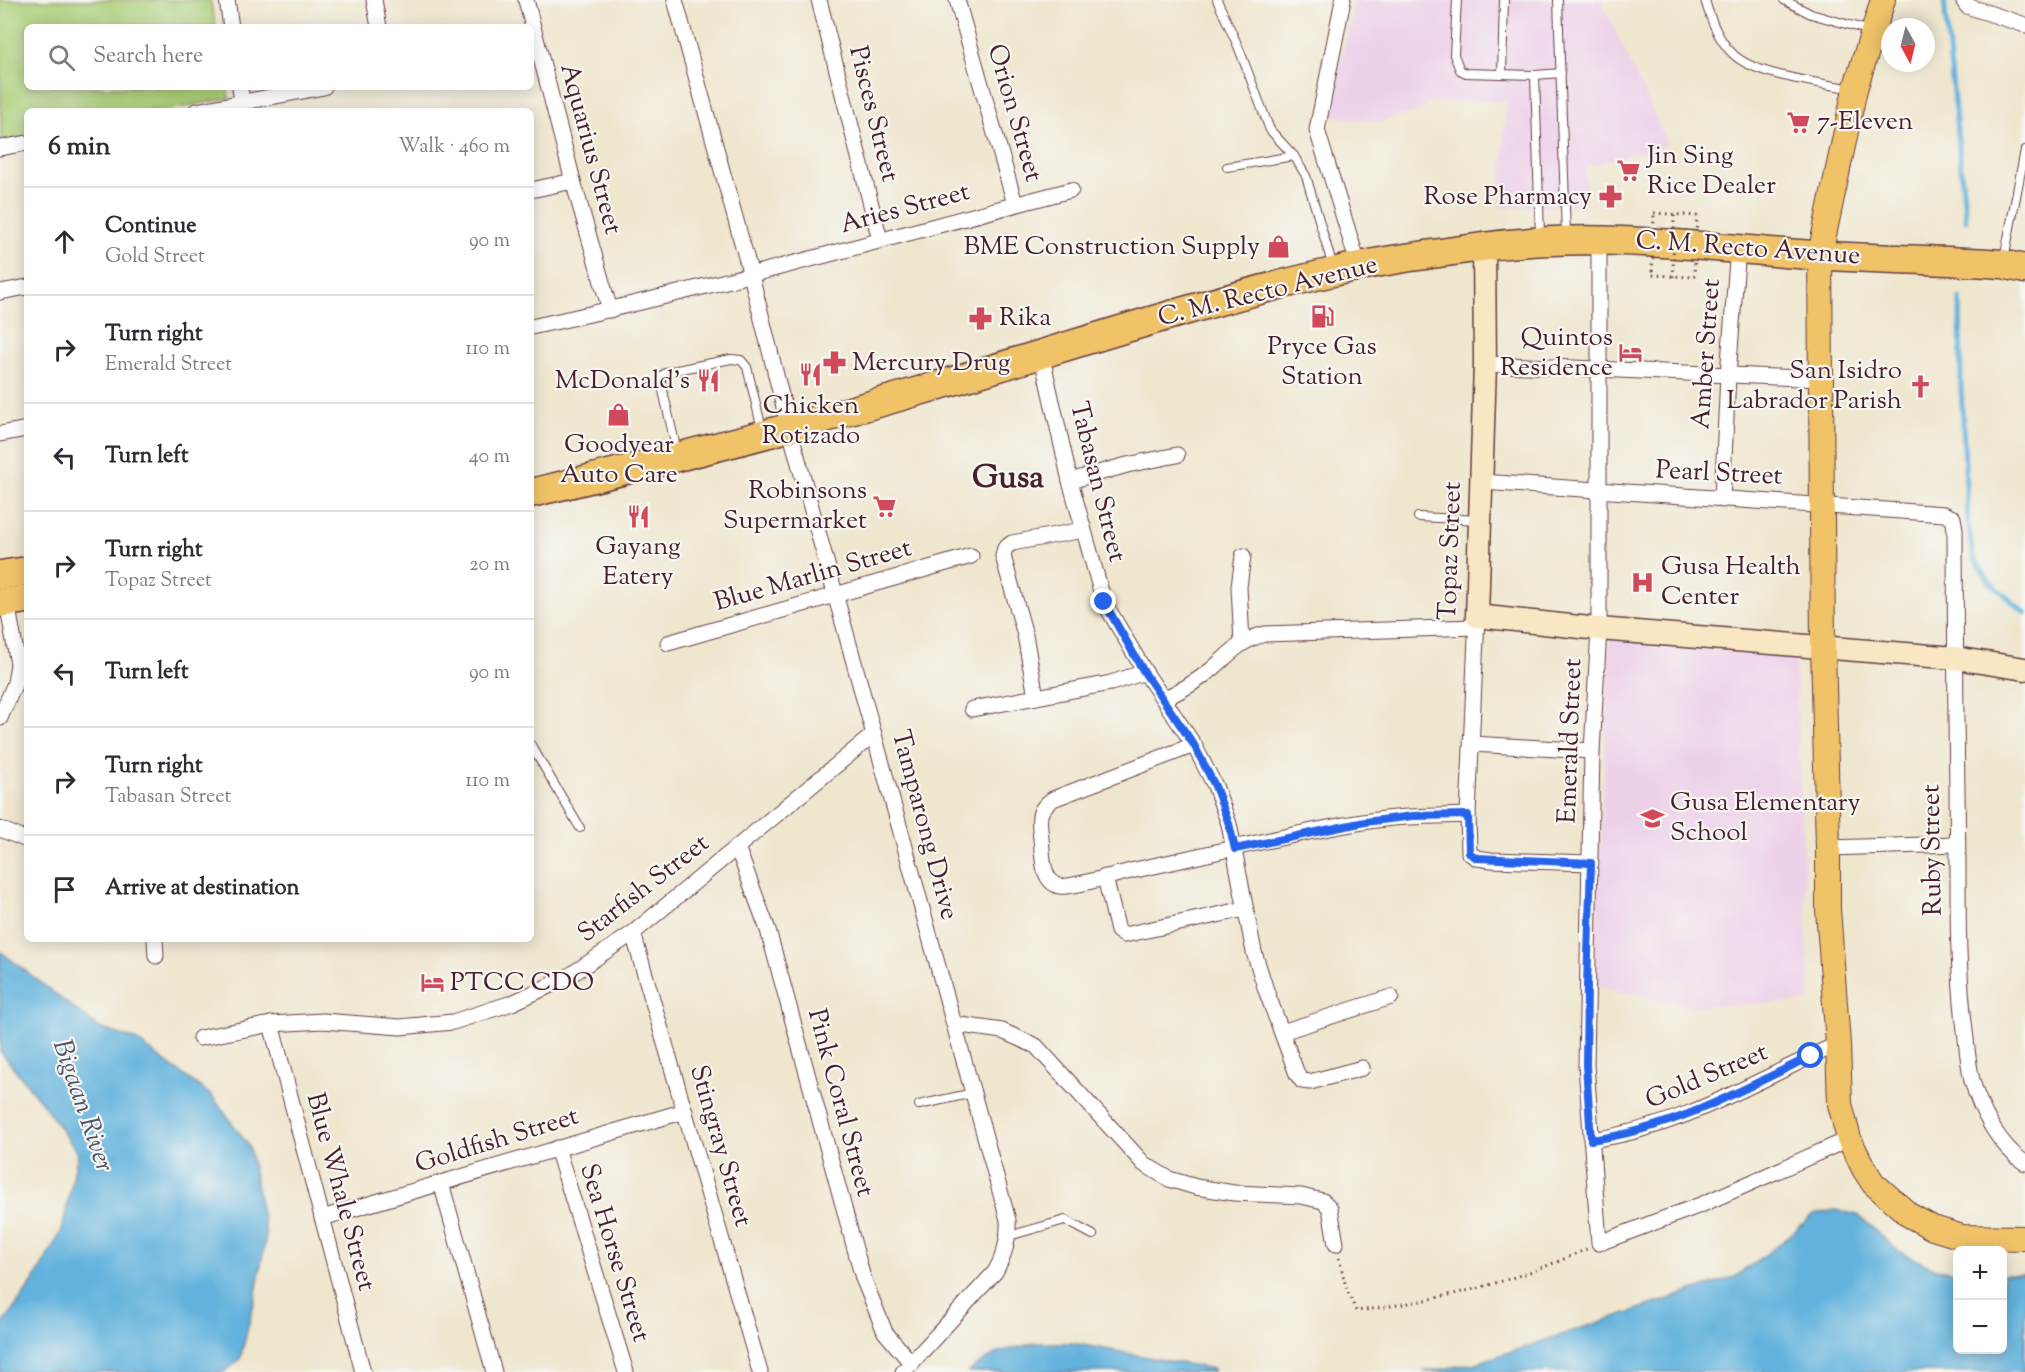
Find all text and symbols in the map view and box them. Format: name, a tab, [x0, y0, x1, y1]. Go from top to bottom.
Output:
north arrow	[1881, 18, 1935, 72]
search box	[24, 24, 534, 90]
street label: Orion Street	[977, 40, 1051, 186]
icon: search	[45, 41, 78, 74]
text: Search here	[93, 41, 203, 73]
street label: Pisces Street	[838, 42, 908, 186]
street label: Aquarius Street	[549, 59, 631, 239]
place label: 7-Eleven	[1817, 104, 1913, 141]
supermarket icon: 7-Eleven	[1786, 109, 1812, 135]
text: 6 min	[48, 129, 111, 166]
text: Walk · 460 m	[398, 133, 510, 162]
place label: Jin Sing Rice Dealer	[1645, 138, 1776, 205]
supermarket icon: Jin Sing Rice Dealer	[1616, 158, 1642, 184]
street label: Aries Street	[836, 174, 974, 244]
place label: Rose Pharmacy	[1424, 179, 1592, 216]
pharmacy icon: Rose Pharmacy	[1597, 184, 1623, 210]
text: Continue	[105, 211, 196, 243]
street label: C. M. Recto Avenue	[1634, 223, 1862, 275]
icon: ahead	[48, 225, 81, 258]
text: 90 m	[469, 227, 510, 256]
place label: BME Construction Supply	[963, 229, 1260, 266]
shop icon: BME Construction Supply	[1265, 234, 1291, 260]
text: Gold Street	[105, 243, 205, 272]
street label: C. M. Recto Avenue	[1154, 247, 1382, 337]
street label: Amber Street	[1683, 277, 1731, 431]
place label: Rika	[999, 300, 1051, 337]
fuel station icon: Pryce Gas Station	[1309, 303, 1335, 329]
pharmacy icon: Rika	[968, 305, 994, 331]
text: Turn right	[105, 319, 202, 351]
place label: Quintos Residence	[1500, 320, 1613, 387]
place label: Pryce Gas Station	[1267, 329, 1377, 396]
icon: right	[48, 333, 81, 366]
text: 110 m	[465, 335, 510, 364]
hotel icon: Quintos Residence	[1618, 340, 1644, 366]
place label: Mercury Drug	[852, 345, 1010, 382]
pharmacy icon: Mercury Drug	[821, 350, 847, 376]
text: Emerald Street	[105, 351, 232, 380]
place label: San Isidro Labrador Parish	[1727, 353, 1902, 420]
restaurant icon: Chicken Rotizado	[798, 362, 824, 388]
place label: McDonald's	[555, 363, 690, 400]
restaurant icon: McDonald's	[695, 368, 721, 394]
church icon: San Isidro Labrador Parish	[1907, 373, 1933, 399]
place label: Chicken Rotizado	[762, 388, 860, 455]
street label: Tabasan Street	[1059, 398, 1135, 566]
shop icon: Goodyear Auto Care	[606, 401, 632, 427]
place label: Goodyear Auto Care	[560, 427, 678, 494]
icon: left	[48, 441, 81, 474]
text: Turn left	[105, 441, 188, 473]
text: 40 m	[469, 443, 510, 472]
street label: Pearl Street	[1655, 452, 1783, 496]
district label: Gusa	[972, 456, 1044, 502]
place label: Robinsons Supermarket	[723, 473, 867, 540]
street label: Topaz Street	[1430, 481, 1472, 621]
supermarket icon: Robinsons Supermarket	[872, 493, 898, 519]
restaurant icon: Gayang Eatery	[625, 503, 651, 529]
place label: Gayang Eatery	[595, 529, 681, 596]
street label: Blue Marlin Street	[710, 530, 916, 622]
text: Turn right	[105, 535, 202, 567]
icon: right	[48, 549, 81, 582]
place label: Gusa Health Center	[1661, 549, 1801, 616]
text: 20 m	[469, 551, 510, 580]
text: Topaz Street	[105, 567, 212, 596]
hospital icon: Gusa Health Center	[1630, 569, 1656, 595]
route end	[1090, 588, 1116, 614]
icon: left	[48, 657, 81, 690]
text: Turn left	[105, 657, 188, 689]
street label: Emerald Street	[1550, 658, 1592, 824]
text: 90 m	[469, 659, 510, 688]
street label: Tamparong Drive	[881, 726, 967, 924]
text: Turn right	[105, 751, 202, 783]
icon: right	[48, 765, 81, 798]
text: 110 m	[465, 767, 510, 796]
text: Tabasan Street	[105, 783, 231, 812]
street label: Ruby Street	[1913, 784, 1953, 916]
place label: Gusa Elementary School	[1670, 785, 1861, 852]
school or university icon: Gusa Elementary School	[1639, 805, 1665, 831]
street label: Starfish Street	[570, 826, 718, 952]
icon: arrive	[48, 873, 81, 906]
text: Arrive at destination	[105, 873, 300, 905]
place label: PTCC CDO	[450, 965, 594, 1002]
hotel icon: PTCC CDO	[419, 970, 445, 996]
street label: Pink Coral Street	[797, 1005, 883, 1201]
water label: Bigaan River	[41, 1035, 123, 1178]
street label: Gold Street	[1640, 1035, 1774, 1119]
route start	[1797, 1042, 1823, 1068]
street label: Stingray Street	[679, 1061, 761, 1231]
street label: Blue Whale Street	[296, 1089, 384, 1295]
street label: Goldfish Street	[411, 1099, 583, 1183]
street label: Sea Horse Street	[569, 1159, 659, 1347]
map controls	[1953, 1246, 2007, 1354]
button: +	[1953, 1246, 2007, 1300]
button: −	[1953, 1300, 2007, 1354]

